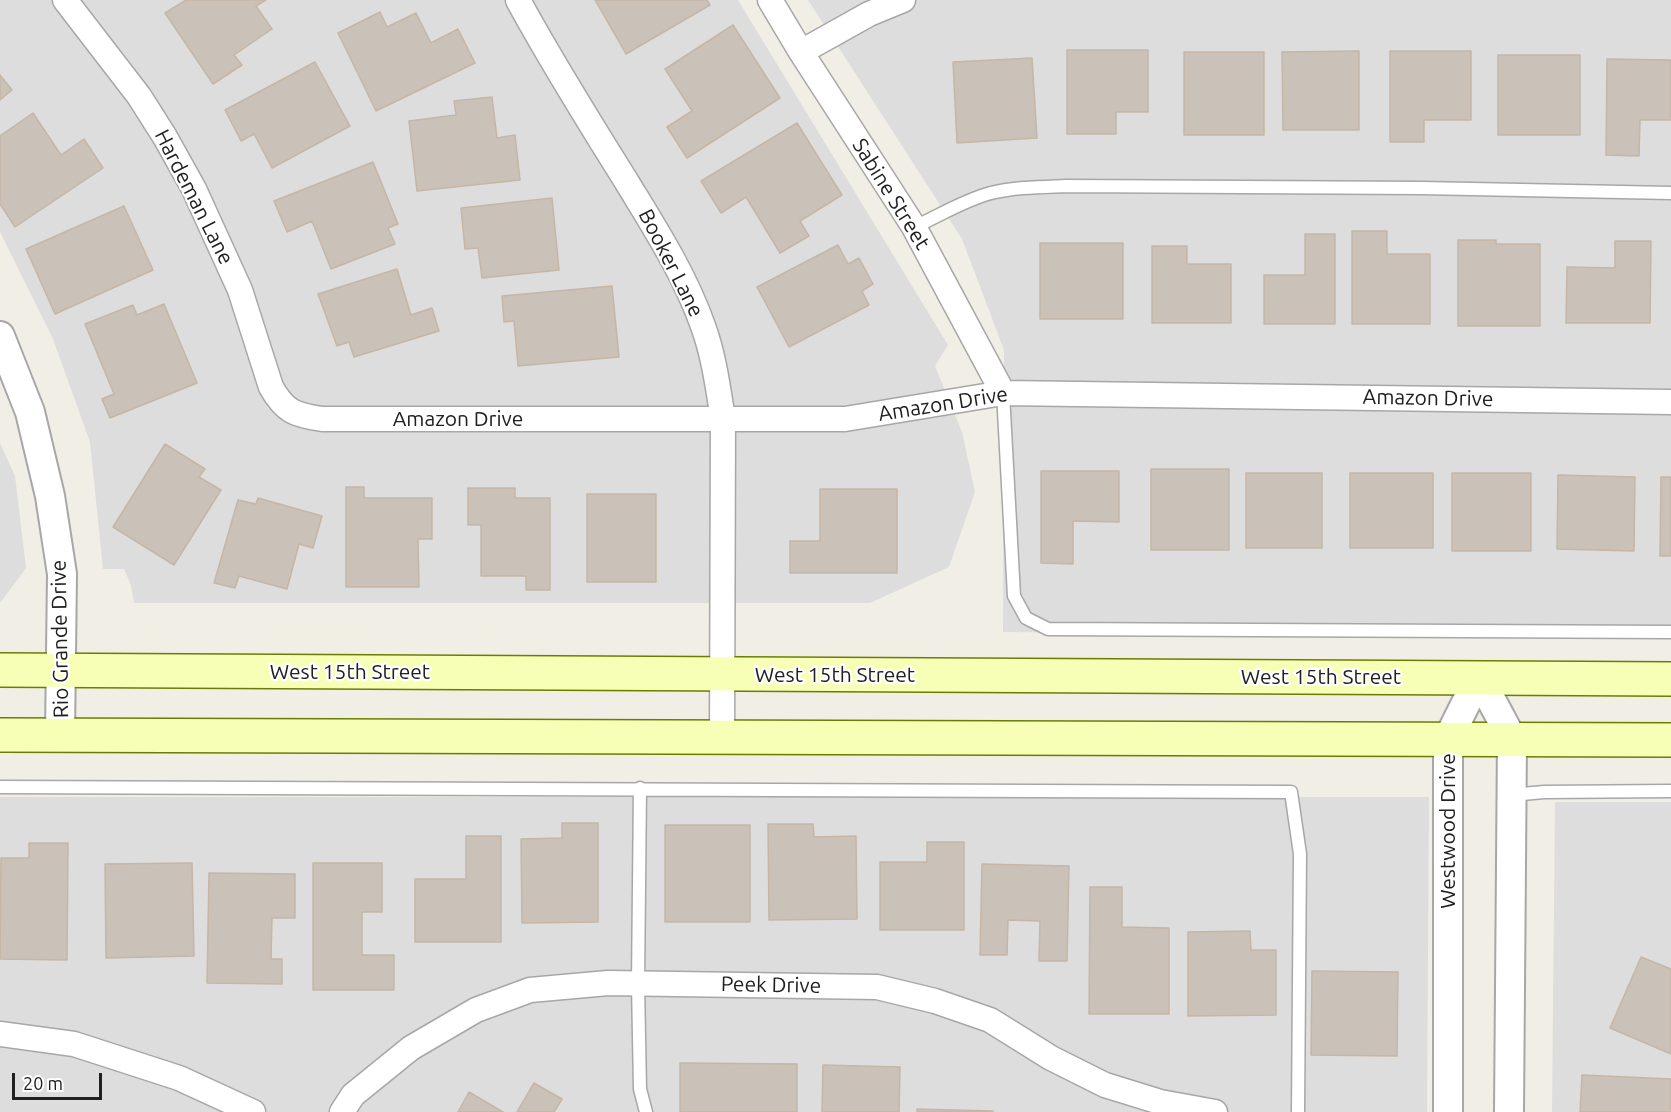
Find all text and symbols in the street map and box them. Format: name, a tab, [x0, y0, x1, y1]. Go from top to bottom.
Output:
street label: Hardeman Lane	[149, 125, 239, 269]
street label: Sabine Street	[847, 134, 935, 254]
street label: Booker Lane	[633, 205, 709, 321]
street label: Amazon Drive	[876, 381, 1010, 427]
street label: Amazon Drive	[1362, 384, 1494, 412]
street label: Amazon Drive	[393, 406, 523, 432]
street label: Rio Grande Drive	[46, 560, 74, 718]
street label: West 15th Street	[270, 659, 430, 685]
street label: West 15th Street	[755, 662, 915, 688]
street label: West 15th Street	[1241, 664, 1401, 690]
street label: Westwood Drive	[1435, 753, 1461, 909]
street label: Peek Drive	[721, 972, 821, 998]
scale bar	[15, 1061, 105, 1099]
text: 20 m	[23, 1073, 63, 1093]

